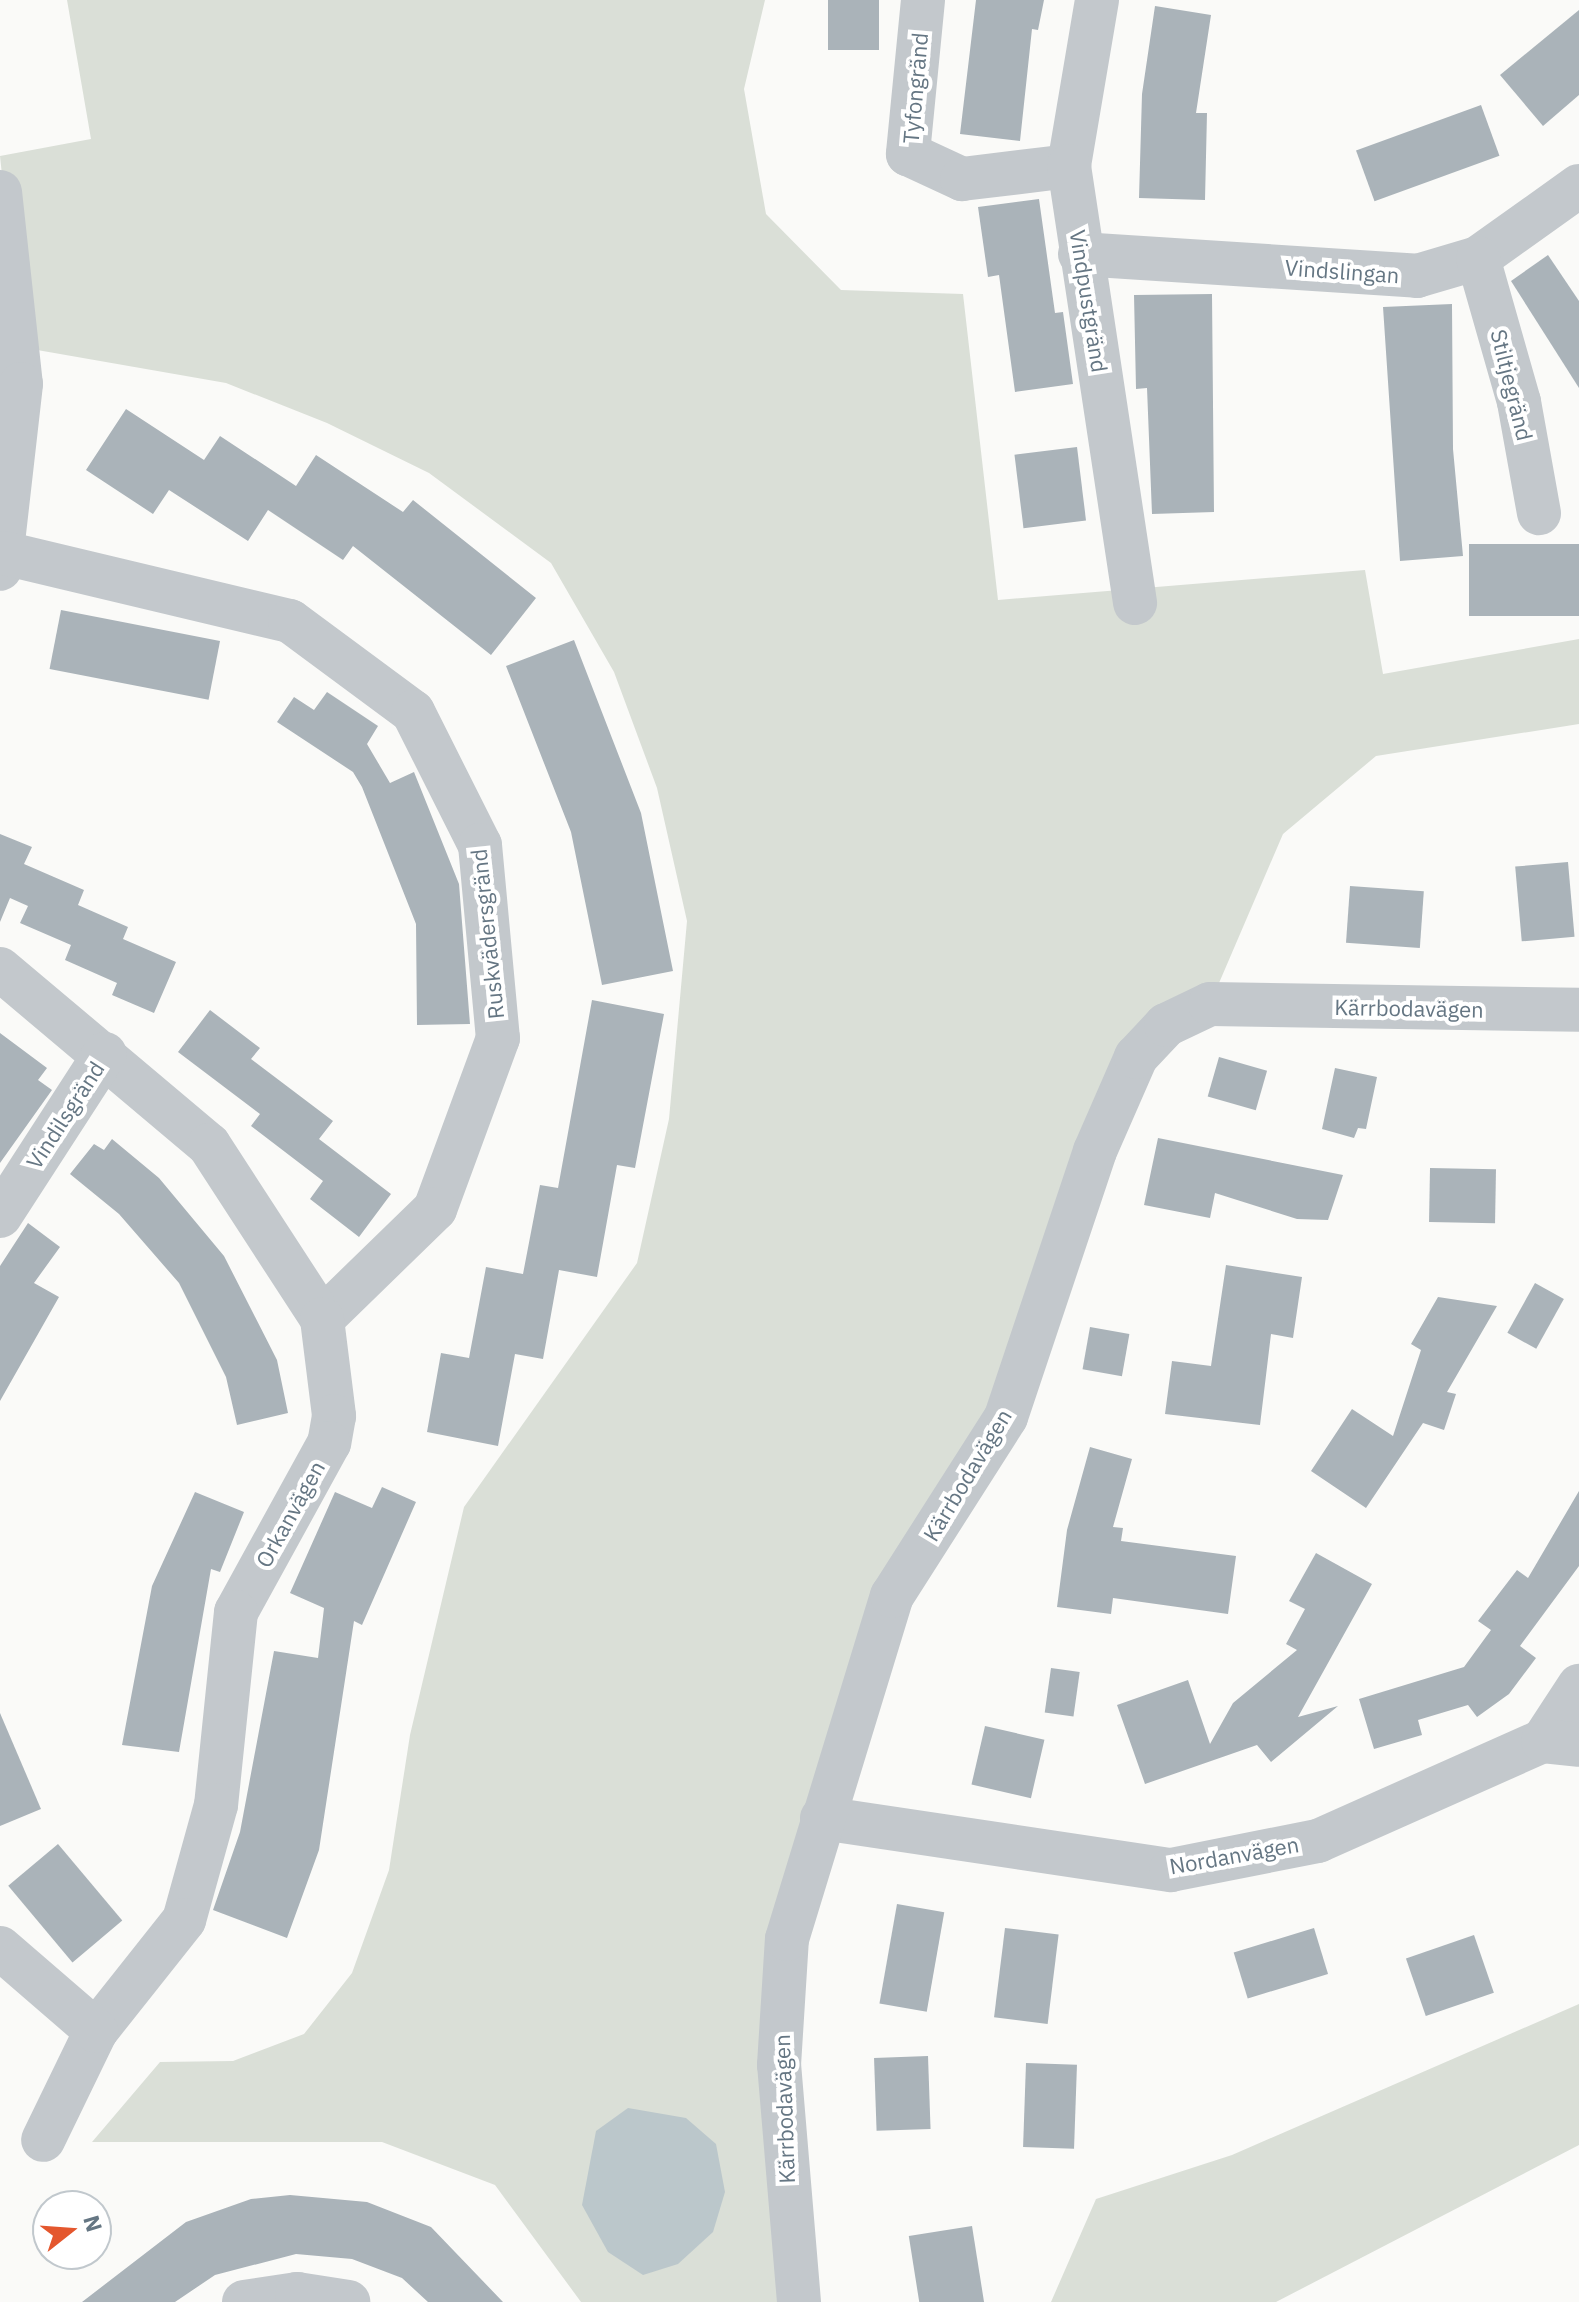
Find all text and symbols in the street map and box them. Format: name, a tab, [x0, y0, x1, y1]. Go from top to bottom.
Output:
street label: Tyfongränd	[897, 31, 933, 145]
street label: Vindpustgränd	[1065, 228, 1113, 374]
street label: Vindslingan	[1284, 254, 1400, 288]
street label: Stiltjegränd	[1485, 327, 1539, 443]
street label: Ruskvädersgränd	[465, 848, 509, 1020]
street label: Kärrbodavägen	[1334, 993, 1484, 1023]
street label: Vindilsgränd	[21, 1056, 109, 1174]
street label: Kärrbodavägen	[917, 1404, 1017, 1546]
street label: Orkanvägen	[250, 1456, 330, 1572]
street label: Nordanvägen	[1167, 1831, 1301, 1879]
street label: Kärrbodavägen	[768, 2034, 800, 2184]
north arrow	[32, 2190, 112, 2270]
text: N	[77, 2212, 110, 2235]

